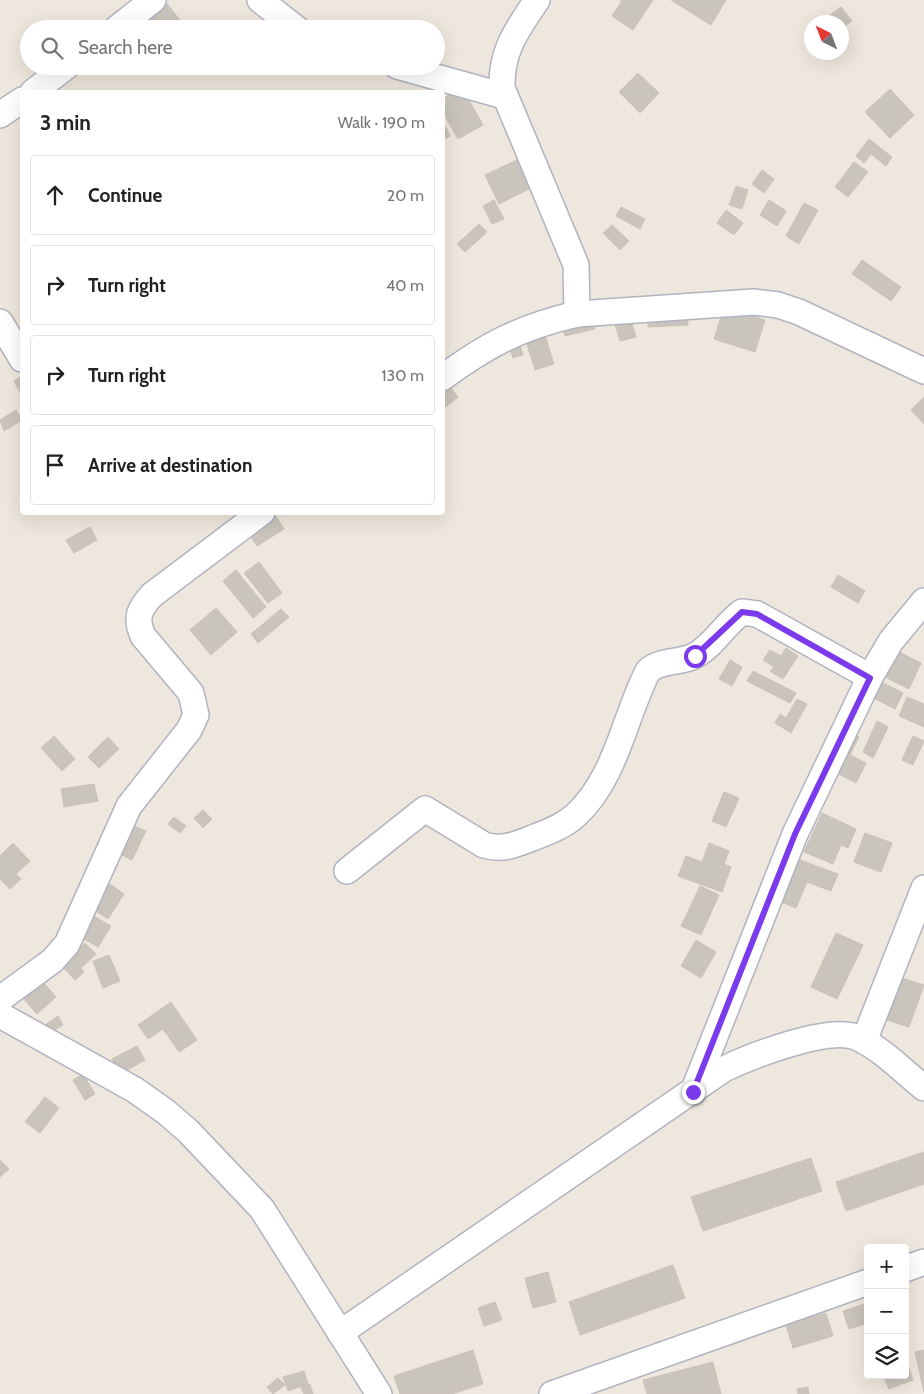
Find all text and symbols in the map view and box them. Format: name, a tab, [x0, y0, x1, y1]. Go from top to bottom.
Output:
north arrow	[804, 15, 849, 60]
search box	[20, 20, 445, 75]
icon: search	[38, 34, 66, 62]
text: Search here	[78, 36, 172, 59]
text: 3 min	[40, 110, 91, 135]
text: Walk · 190 m	[338, 113, 425, 132]
icon: ahead	[41, 181, 69, 209]
text: Continue	[88, 184, 162, 207]
text: 20 m	[387, 186, 424, 205]
icon: right	[41, 271, 69, 299]
text: Turn right	[88, 274, 166, 297]
text: 40 m	[386, 276, 424, 295]
icon: right	[41, 361, 69, 389]
text: Turn right	[88, 364, 166, 387]
text: 130 m	[381, 366, 424, 385]
icon: arrive	[41, 451, 69, 479]
text: Arrive at destination	[88, 454, 252, 477]
route start	[684, 645, 707, 668]
route end	[682, 1081, 705, 1104]
map controls	[864, 1244, 909, 1379]
button: +	[864, 1244, 909, 1289]
button: −	[864, 1289, 909, 1334]
button: layers	[864, 1334, 909, 1379]

